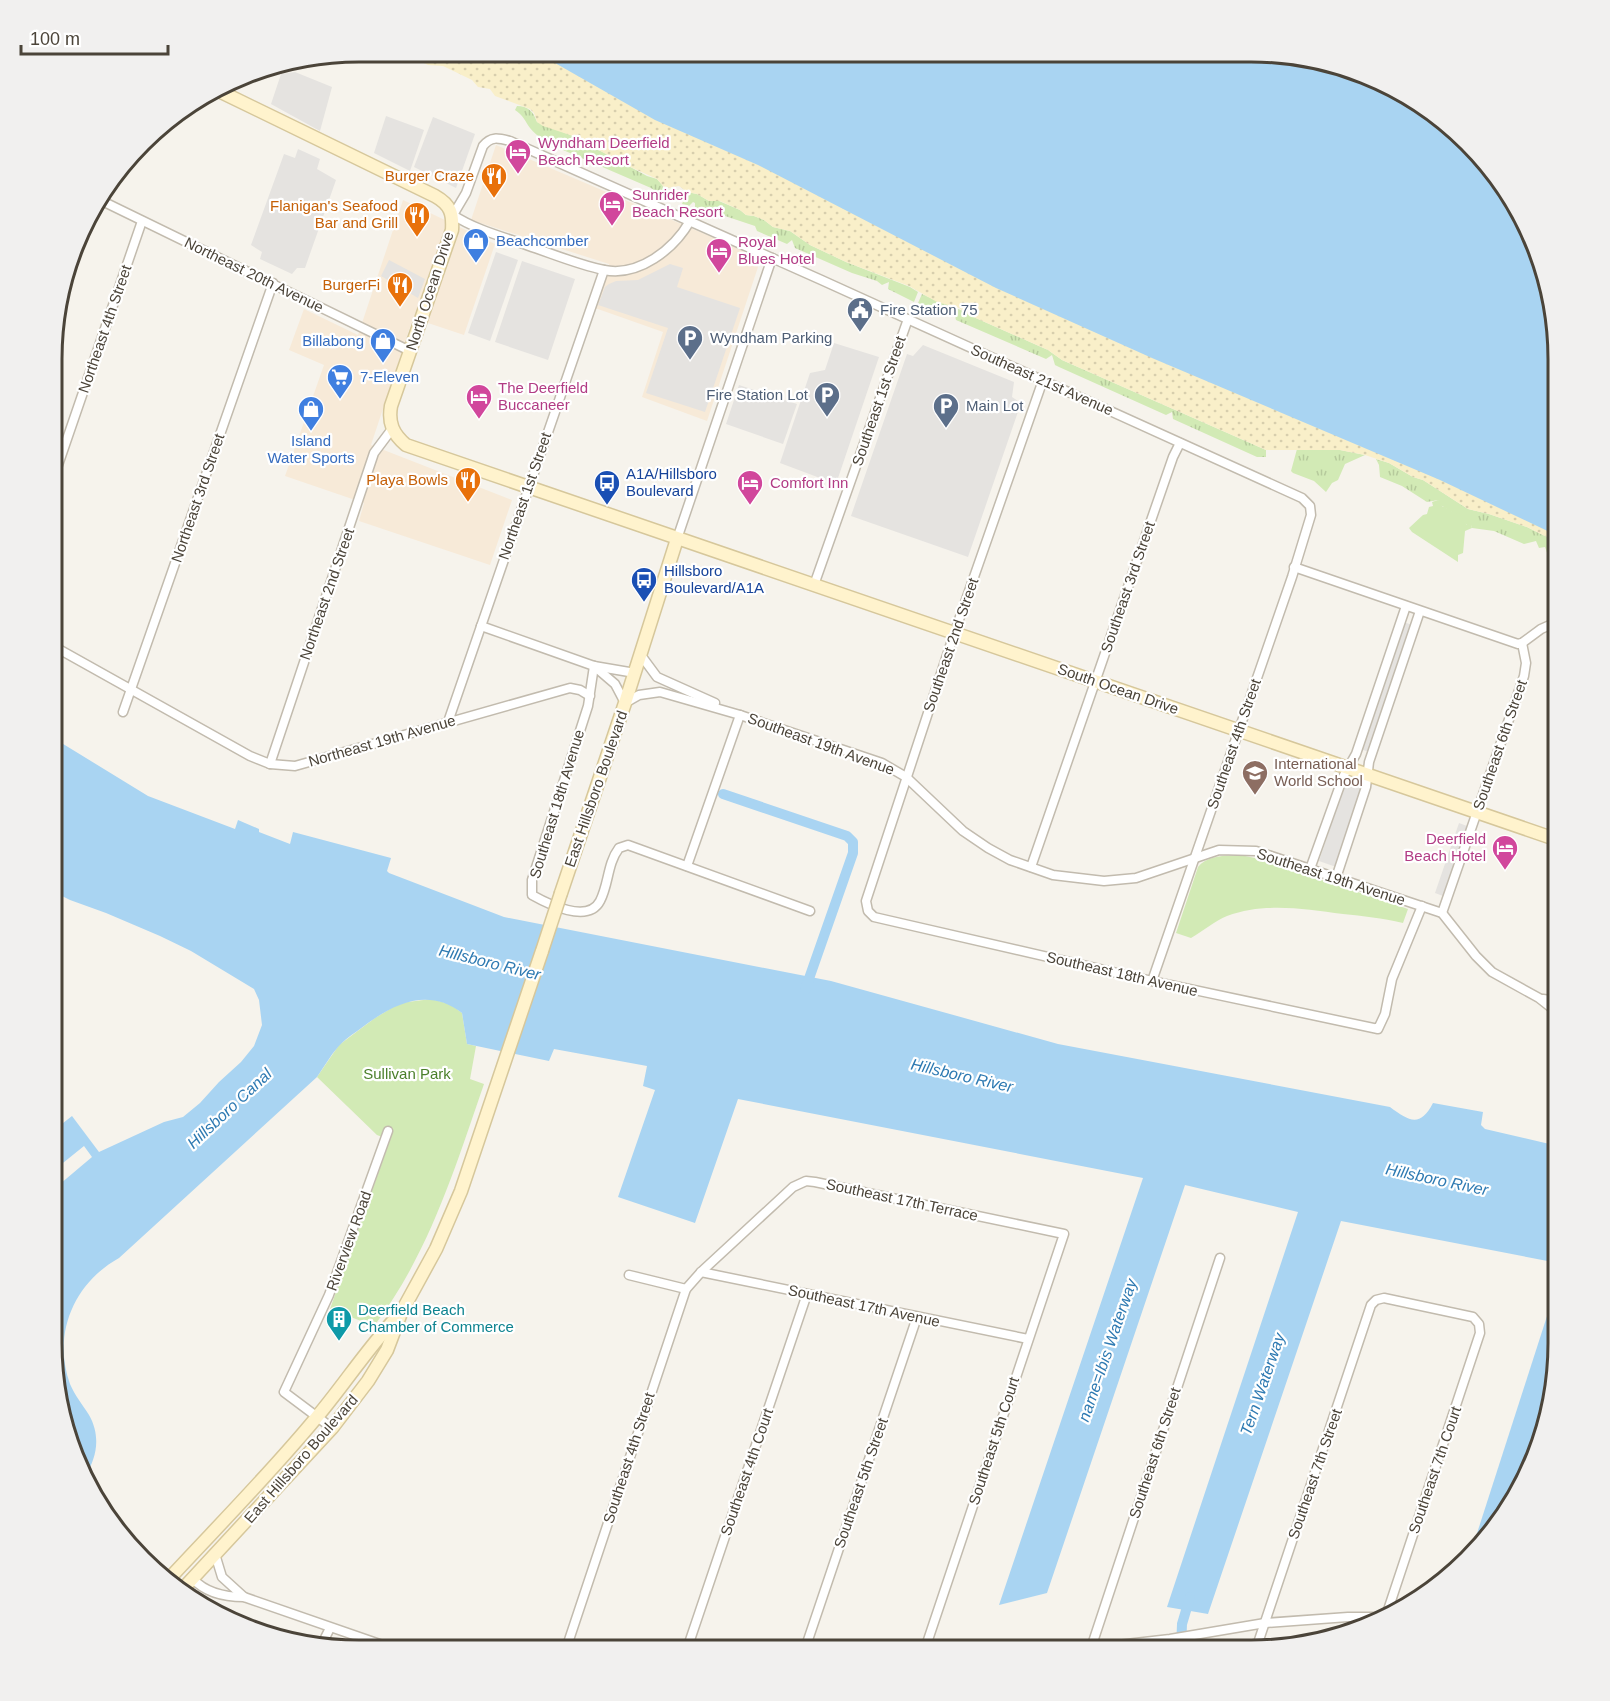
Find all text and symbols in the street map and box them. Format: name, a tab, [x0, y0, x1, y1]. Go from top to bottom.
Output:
scale bar	[21, 18, 168, 56]
text: 100 m	[30, 29, 80, 49]
place label: Wyndham Deerfield Beach Resort	[538, 134, 670, 168]
hotel icon: Wyndham Deerfield Beach Resort	[503, 137, 533, 175]
restaurant icon: Burger Craze	[479, 161, 509, 199]
place label: Burger Craze	[385, 167, 474, 184]
place label: Sunrider Beach Resort	[632, 186, 724, 220]
hotel icon: Sunrider Beach Resort	[597, 189, 627, 227]
place label: Flanigan's Seafood Bar and Grill	[270, 197, 398, 231]
restaurant icon: Flanigan's Seafood Bar and Grill	[402, 200, 432, 238]
shop icon: Beachcomber	[461, 226, 491, 264]
street label: North Ocean Drive	[402, 229, 457, 353]
place label: Beachcomber	[496, 232, 589, 249]
place label: Royal Blues Hotel	[738, 233, 815, 267]
street label: Northeast 20th Avenue	[182, 234, 326, 316]
hotel icon: Royal Blues Hotel	[704, 236, 734, 274]
street label: Northeast 4th Street	[75, 262, 135, 395]
restaurant icon: BurgerFi	[385, 270, 415, 308]
place label: BurgerFi	[322, 276, 380, 293]
public building icon: Fire Station 75	[845, 295, 875, 333]
place label: Fire Station 75	[880, 301, 978, 318]
parking icon: Wyndham Parking	[675, 323, 705, 361]
shop icon: Billabong	[368, 326, 398, 364]
place label: Wyndham Parking	[710, 329, 832, 346]
place label: Billabong	[302, 332, 364, 349]
street label: Southeast 1st Street	[848, 333, 909, 468]
street label: Southeast 21st Avenue	[968, 340, 1116, 419]
supermarket icon: 7-Eleven	[325, 362, 355, 400]
place label: 7-Eleven	[360, 368, 419, 385]
place label: The Deerfield Buccaneer	[498, 379, 588, 413]
parking icon: Fire Station Lot	[812, 380, 842, 418]
hotel icon: The Deerfield Buccaneer	[464, 382, 494, 420]
place label: Fire Station Lot	[706, 386, 809, 403]
parking icon: Main Lot	[931, 391, 961, 429]
shop icon: Island Water Sports	[296, 394, 326, 432]
place label: Main Lot	[966, 397, 1024, 414]
street label: Northeast 1st Street	[495, 429, 555, 562]
street label: Northeast 3rd Street	[168, 430, 228, 564]
place label: Island Water Sports	[268, 432, 354, 466]
restaurant icon: Playa Bowls	[453, 465, 483, 503]
place label: A1A/Hillsboro Boulevard	[626, 465, 717, 499]
bus stop icon: A1A/Hillsboro Boulevard	[592, 468, 622, 506]
hotel icon: Comfort Inn	[735, 468, 765, 506]
place label: Playa Bowls	[366, 471, 448, 488]
place label: Comfort Inn	[770, 474, 848, 491]
street label: Southeast 3rd Street	[1097, 518, 1158, 655]
street label: Northeast 2nd Street	[296, 525, 357, 662]
place label: Hillsboro Boulevard/A1A	[664, 562, 764, 596]
bus stop icon: Hillsboro Boulevard/A1A	[629, 565, 659, 603]
street label: Southeast 2nd Street	[920, 575, 982, 714]
street label: South Ocean Drive	[1055, 660, 1181, 717]
street label: Southeast 4th Street	[1203, 676, 1264, 811]
street label: Southeast 6th Street	[1469, 677, 1530, 812]
street label: East Hillsboro Boulevard	[561, 708, 630, 869]
street label: Southeast 19th Avenue	[746, 709, 897, 778]
street label: Northeast 19th Avenue	[306, 711, 457, 770]
street label: Southeast 18th Avenue	[526, 727, 587, 880]
place label: International World School	[1274, 755, 1363, 789]
school or university icon: International World School	[1240, 758, 1270, 796]
place label: Deerfield Beach Hotel	[1404, 830, 1486, 864]
hotel icon: Deerfield Beach Hotel	[1490, 833, 1520, 871]
street label: Southeast 19th Avenue	[1255, 845, 1407, 909]
water label: Hillsboro River	[437, 942, 543, 983]
street label: Southeast 18th Avenue	[1045, 948, 1199, 999]
water label: Hillsboro River	[909, 1056, 1015, 1096]
water label: Hillsboro Canal	[184, 1065, 275, 1152]
park label: Sullivan Park	[363, 1065, 451, 1082]
water label: Hillsboro River	[1384, 1160, 1490, 1199]
street label: Southeast 17th Terrace	[825, 1175, 980, 1224]
street label: Riverview Road	[323, 1189, 374, 1293]
water label: name=Ibis Waterway	[1075, 1276, 1140, 1424]
street label: Southeast 17th Avenue	[787, 1281, 942, 1330]
place label: Deerfield Beach Chamber of Commerce	[358, 1301, 514, 1335]
building icon: Deerfield Beach Chamber of Commerce	[324, 1304, 354, 1342]
water label: Tern Waterway	[1237, 1330, 1288, 1437]
street label: Southeast 5th Court	[965, 1374, 1022, 1507]
street label: Southeast 6th Street	[1125, 1384, 1184, 1521]
street label: Southeast 4th Street	[599, 1389, 658, 1526]
street label: East Hillsboro Boulevard	[240, 1391, 361, 1526]
street label: Southeast 7th Court	[1405, 1403, 1465, 1536]
street label: Southeast 4th Court	[717, 1405, 777, 1538]
street label: Southeast 7th Street	[1284, 1406, 1345, 1541]
street label: Southeast 5th Street	[830, 1415, 891, 1550]

